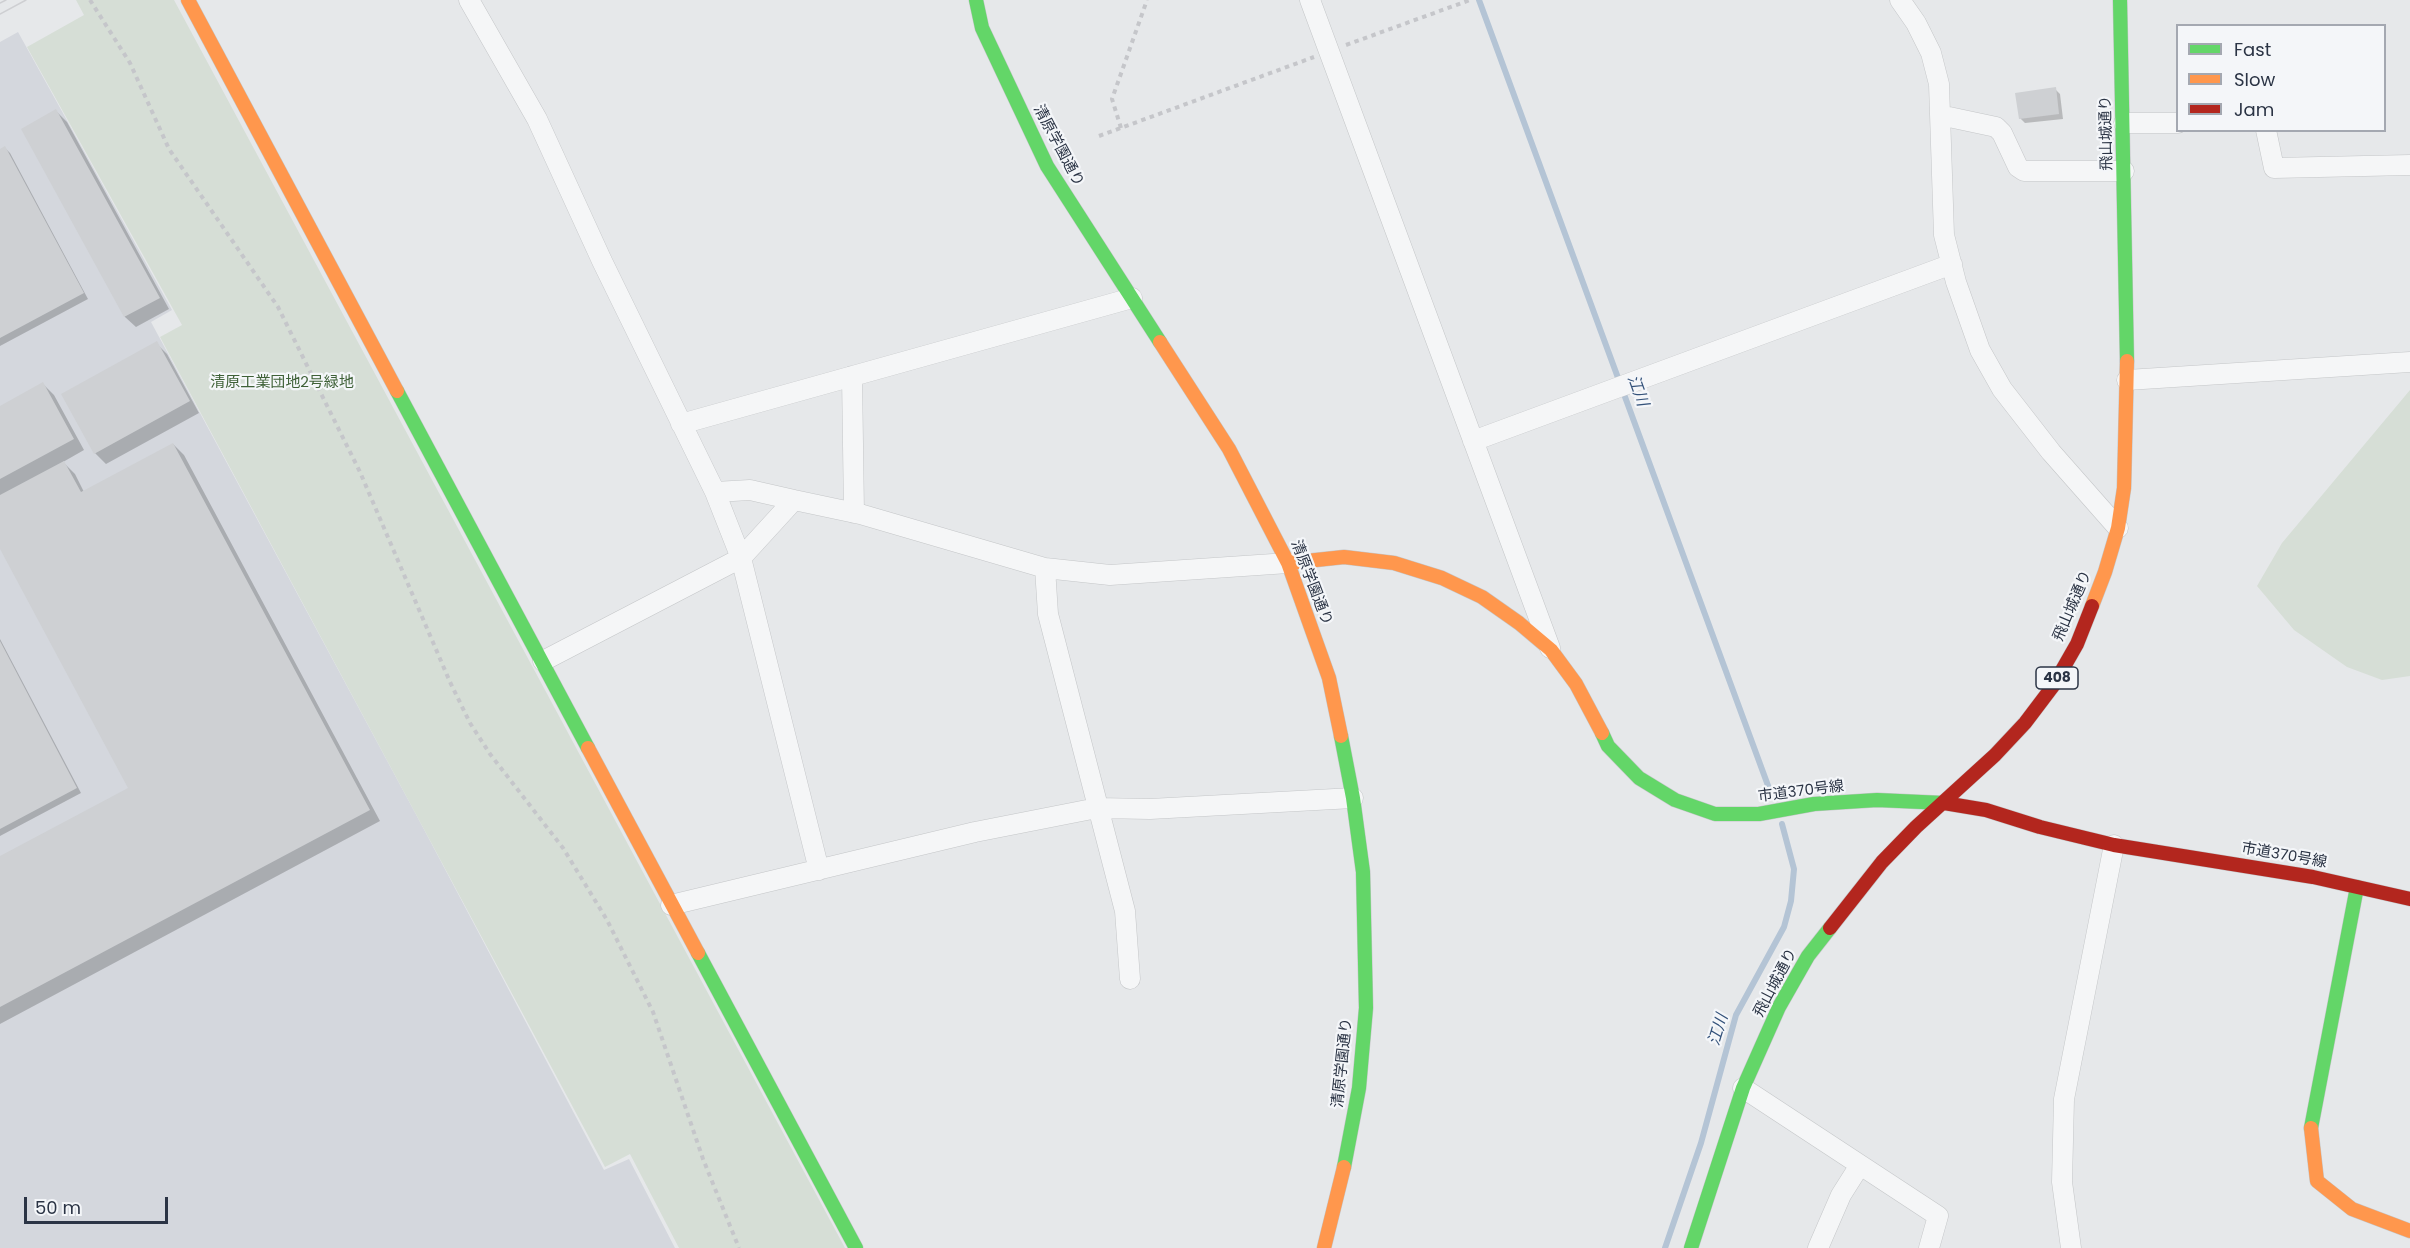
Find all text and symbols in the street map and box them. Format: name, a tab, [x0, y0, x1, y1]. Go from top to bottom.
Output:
legend	[2176, 24, 2386, 132]
text: Fast	[2234, 37, 2271, 62]
text: Slow	[2234, 67, 2275, 92]
street label: 飛山城通り	[2097, 95, 2117, 171]
text: Jam	[2234, 97, 2274, 122]
street label: 清原学園通り	[1029, 102, 1087, 190]
water label: 江川	[1623, 373, 1651, 409]
park label: 清原工業団地2号緑地	[210, 374, 354, 392]
street label: 清原学園通り	[1286, 538, 1336, 628]
street label: 飛山城通り	[2050, 568, 2096, 644]
road number: 408	[2036, 667, 2078, 689]
street label: 市道370号線	[1757, 778, 1845, 806]
street label: 市道370号線	[2240, 840, 2328, 872]
street label: 飛山城通り	[1750, 946, 1802, 1020]
water label: 江川	[1705, 1012, 1733, 1048]
street label: 清原学園通り	[1329, 1017, 1357, 1109]
scale bar	[27, 1185, 171, 1223]
text: 50 m	[35, 1195, 81, 1220]

